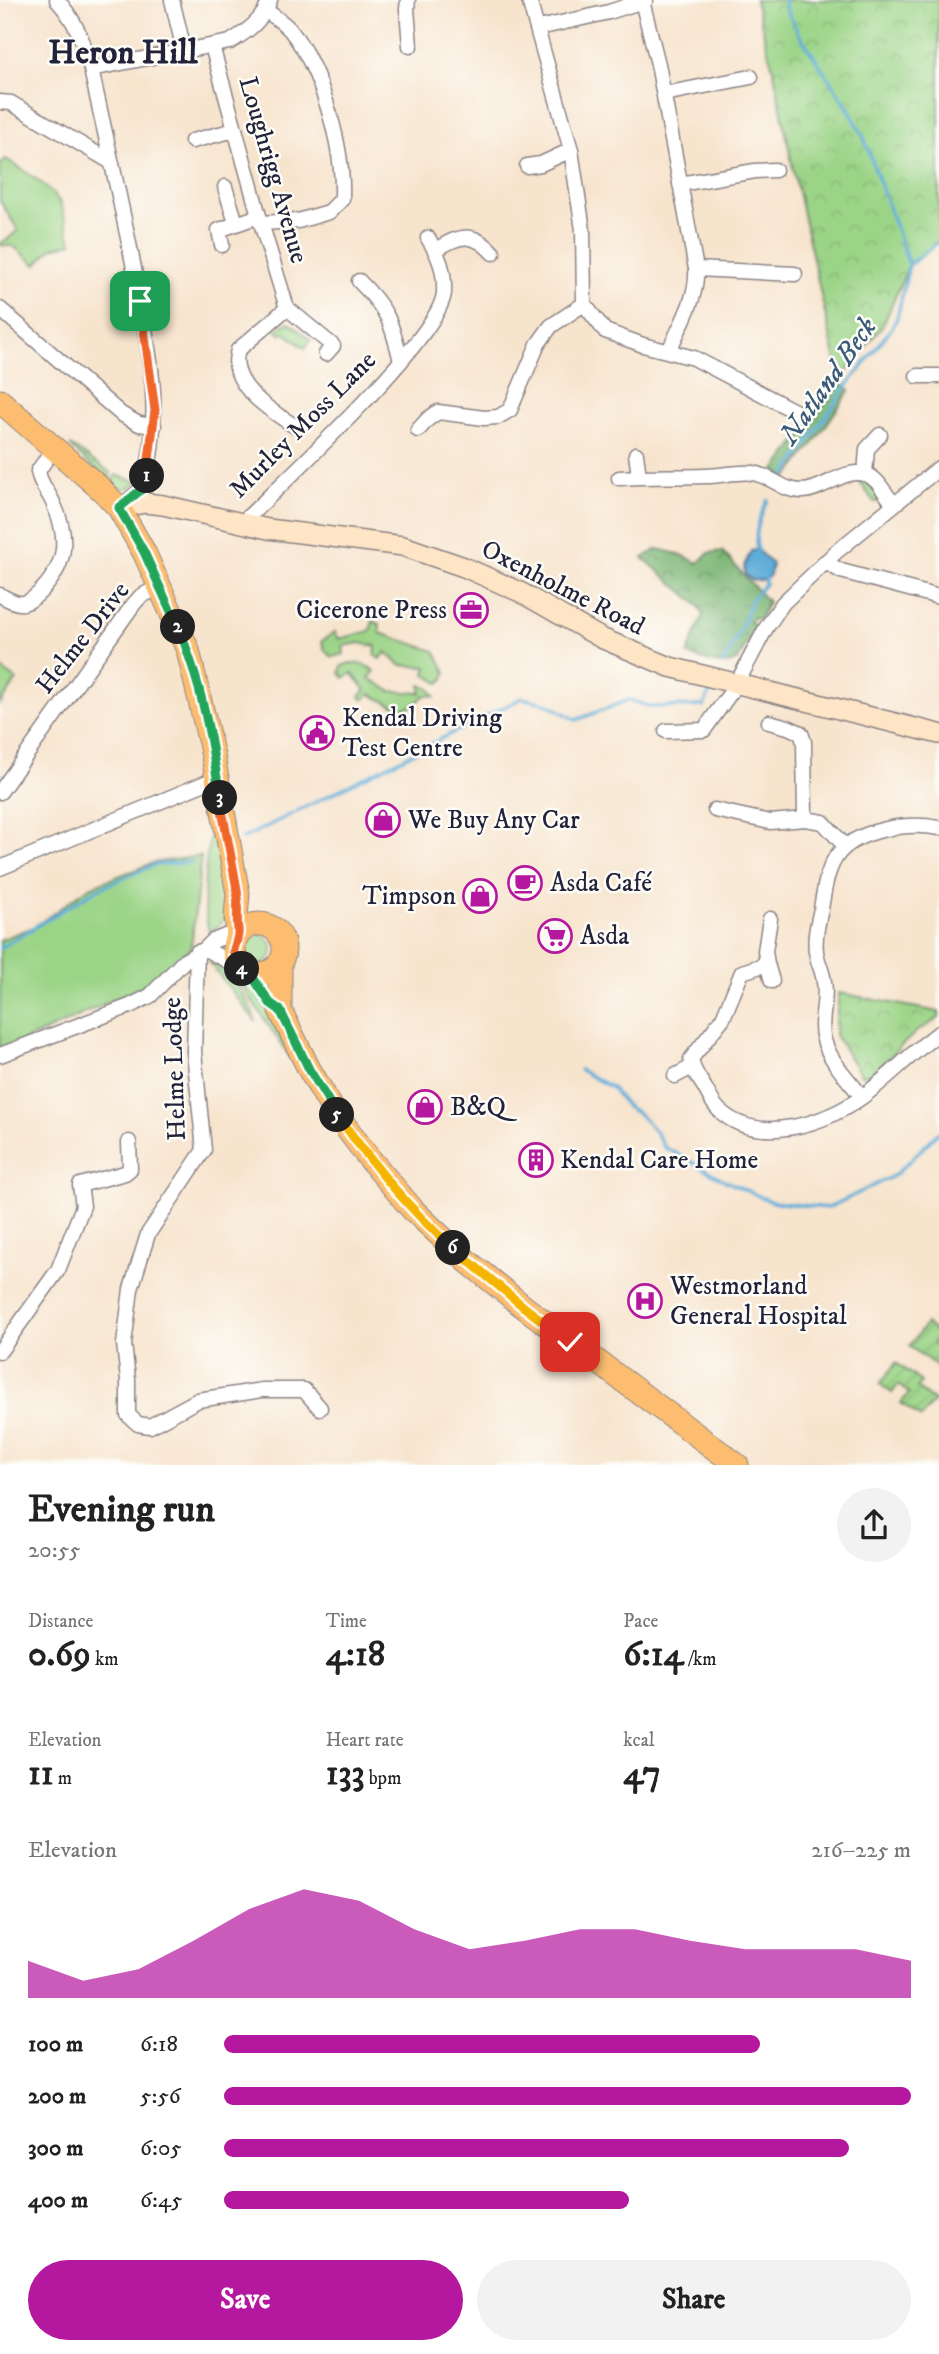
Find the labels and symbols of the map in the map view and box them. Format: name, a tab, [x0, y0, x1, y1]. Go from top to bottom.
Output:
district label: Heron Hill	[48, 33, 199, 74]
street label: Loughrigg Avenue	[231, 73, 315, 267]
pin	[110, 271, 170, 331]
water label: Natland Beck	[770, 310, 885, 453]
street label: Murley Moss Lane	[222, 344, 384, 506]
pin: 1	[130, 458, 164, 494]
street label: Oxenholme Road	[476, 533, 650, 643]
street label: Helme Drive	[29, 575, 137, 701]
office icon: Cicerone Press	[452, 591, 490, 629]
place label: Cicerone Press	[296, 594, 447, 627]
pin: 2	[160, 610, 196, 644]
place label: Kendal Driving Test Centre	[342, 702, 502, 765]
public building icon: Kendal Driving Test Centre	[298, 714, 336, 752]
pin: 3	[202, 780, 238, 816]
shop icon: We Buy Any Car	[364, 801, 402, 839]
place label: We Buy Any Car	[407, 804, 580, 837]
cafe icon: Asda Café	[506, 864, 544, 902]
place label: Asda Café	[550, 867, 652, 900]
shop icon: Timpson	[461, 877, 499, 915]
place label: Timpson	[362, 880, 456, 913]
supermarket icon: Asda	[536, 917, 574, 955]
place label: Asda	[580, 920, 629, 953]
pin: 4	[224, 951, 260, 986]
street label: Helme Lodge	[156, 997, 194, 1141]
shop icon: B&Q	[406, 1088, 444, 1126]
place label: B&Q	[450, 1091, 517, 1124]
pin: 5	[320, 1098, 354, 1132]
building icon: Kendal Care Home	[517, 1141, 555, 1179]
place label: Kendal Care Home	[560, 1144, 758, 1177]
pin: 6	[435, 1230, 470, 1266]
place label: Westmorland General Hospital	[669, 1270, 847, 1333]
hospital icon: Westmorland General Hospital	[626, 1282, 664, 1320]
pin	[540, 1312, 600, 1372]

